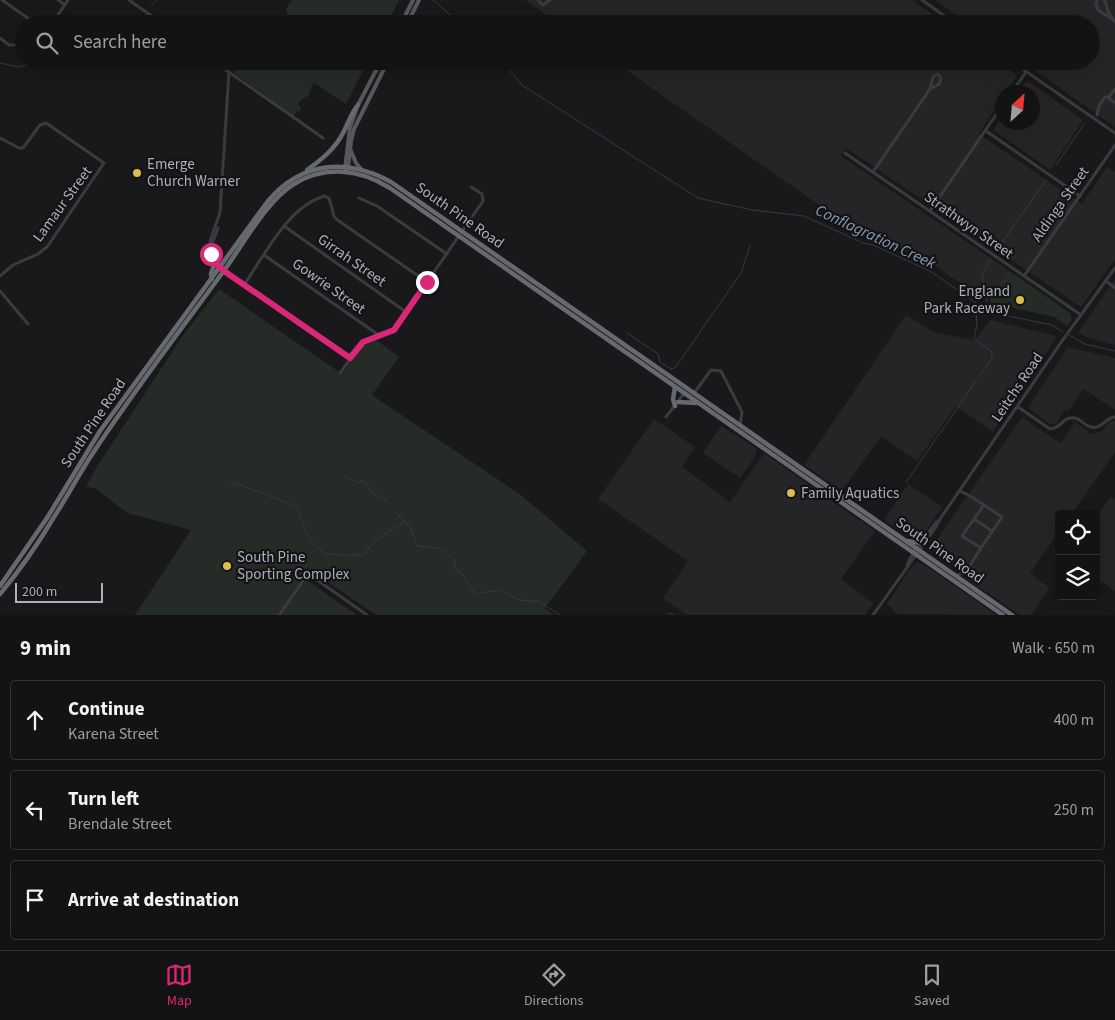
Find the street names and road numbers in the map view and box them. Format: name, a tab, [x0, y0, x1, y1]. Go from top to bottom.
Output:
street label: Lamaur Street	[28, 162, 97, 246]
street label: Aldinga Street	[1027, 162, 1094, 246]
street label: South Pine Road	[411, 177, 508, 254]
street label: Strathwyn Street	[920, 187, 1018, 264]
street label: Girrah Street	[313, 229, 390, 292]
street label: Gowrie Street	[288, 253, 370, 319]
street label: Leitchs Road	[986, 348, 1048, 426]
street label: South Pine Road	[56, 374, 131, 472]
street label: South Pine Road	[891, 512, 988, 589]

